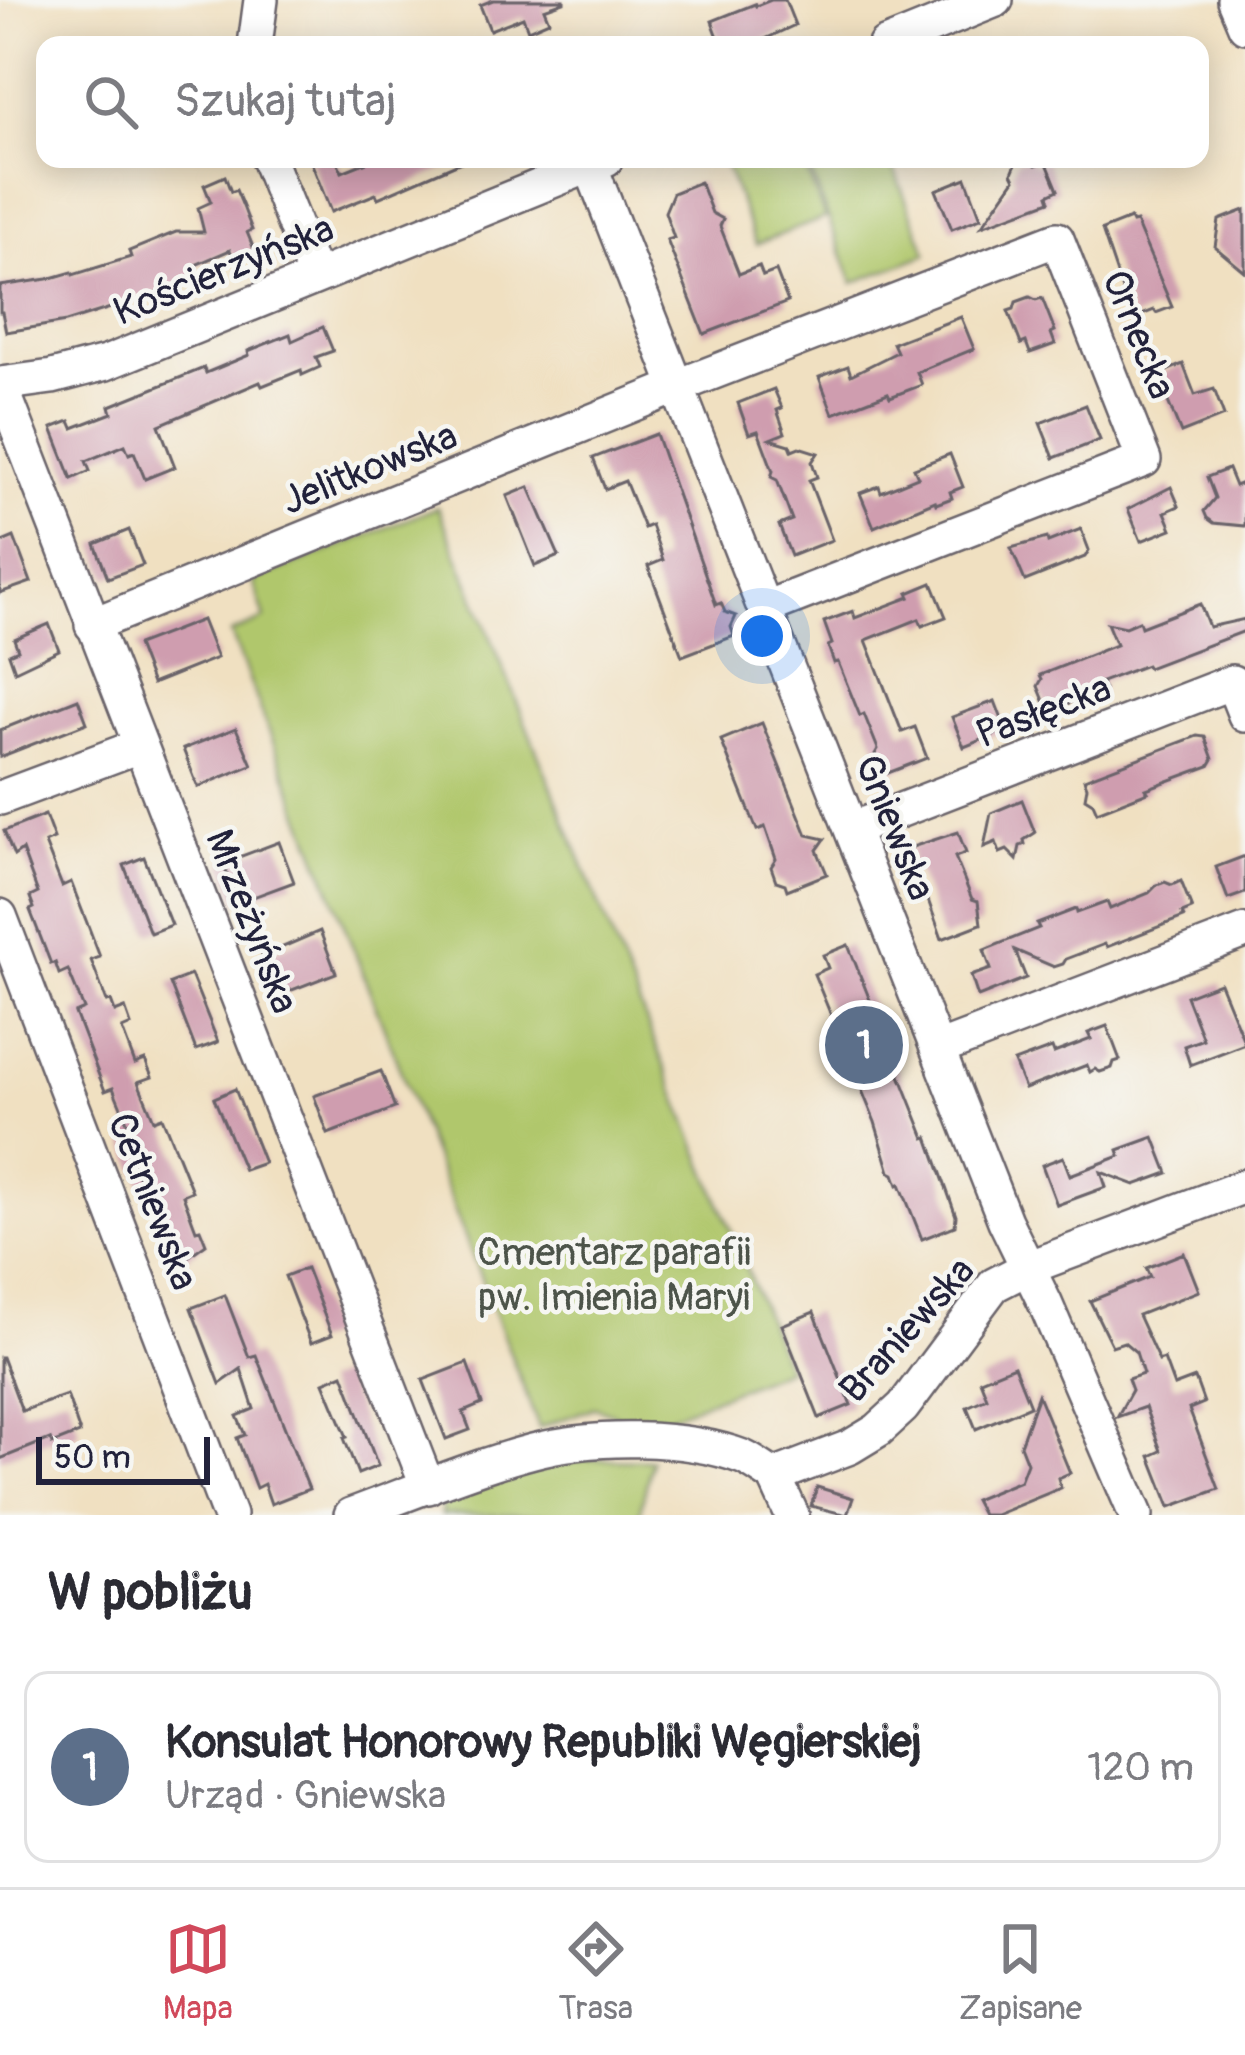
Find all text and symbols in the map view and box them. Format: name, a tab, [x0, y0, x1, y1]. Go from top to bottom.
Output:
search box	[36, 36, 1209, 168]
icon: search	[78, 69, 144, 135]
text: Szukaj tutaj	[174, 74, 396, 130]
street label: Kościerzyńska	[106, 204, 341, 337]
street label: Ornecka	[1091, 263, 1186, 406]
street label: Jelitkowska	[275, 411, 464, 526]
your location	[732, 606, 792, 666]
street label: Pasłęcka	[969, 663, 1118, 759]
street label: Gniewska	[843, 748, 946, 907]
street label: Mrzeżyńska	[194, 823, 309, 1020]
pin: 1	[825, 1000, 903, 1090]
street label: Cetniewska	[97, 1106, 209, 1297]
park label: Cmentarz parafii pw. Imienia Maryi	[477, 1228, 751, 1322]
street label: Braniewska	[829, 1247, 985, 1413]
scale bar	[36, 1431, 210, 1484]
text: 50 m	[54, 1437, 131, 1478]
text: W pobliżu	[48, 1561, 253, 1625]
text: Konsulat Honorowy Republiki Węgierskiej	[165, 1715, 922, 1771]
text: 1	[82, 1743, 98, 1792]
text: 120 m	[1087, 1743, 1194, 1792]
text: Urząd · Gniewska	[165, 1771, 446, 1820]
tab: Mapa	[163, 1916, 233, 2029]
tab: Trasa	[559, 1916, 633, 2029]
tab: Zapisane	[959, 1916, 1082, 2029]

